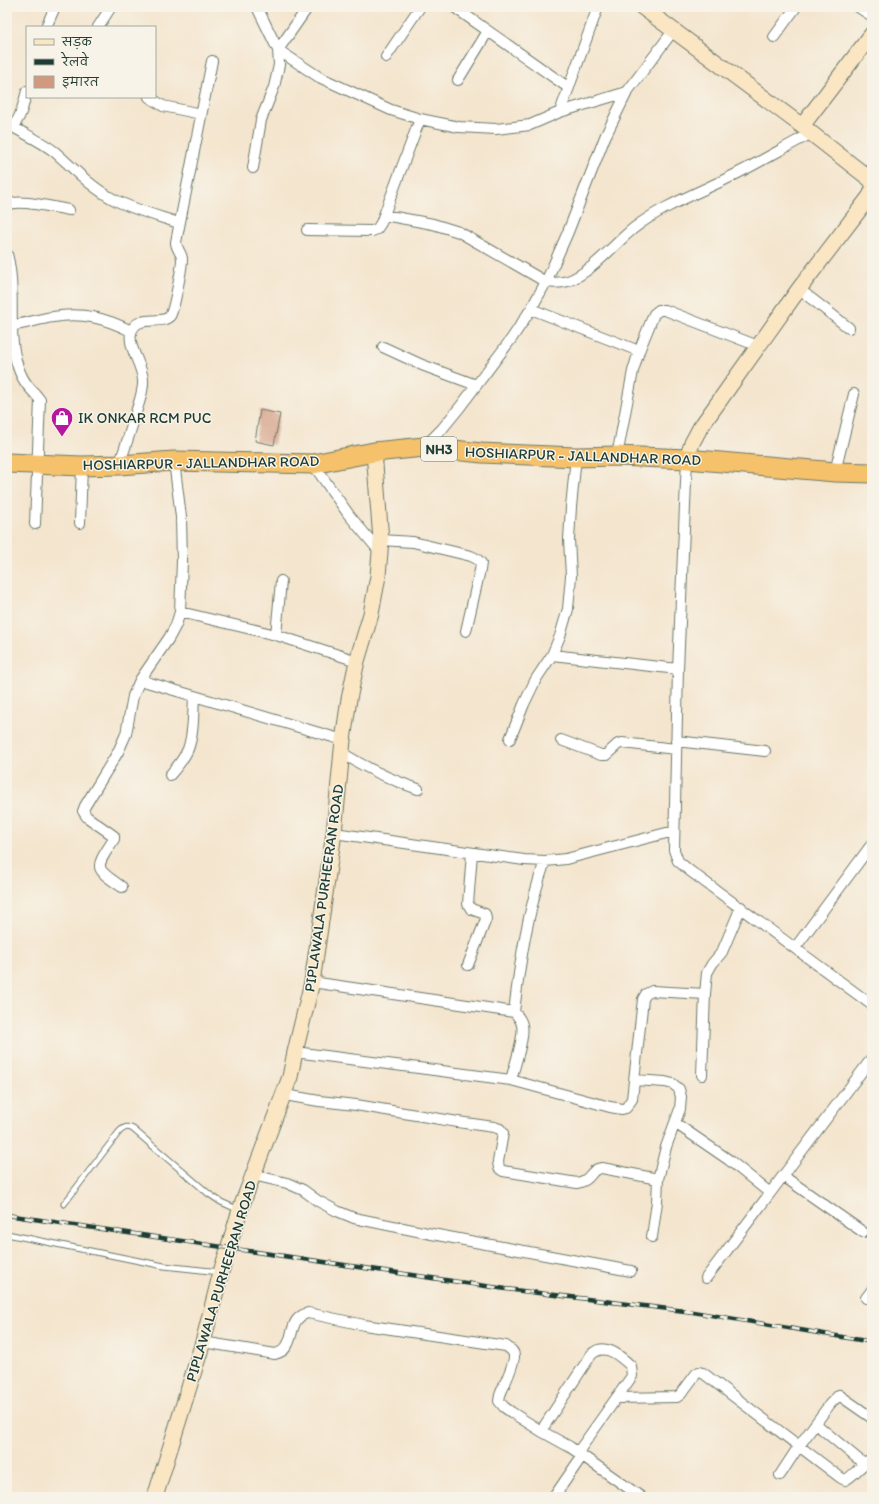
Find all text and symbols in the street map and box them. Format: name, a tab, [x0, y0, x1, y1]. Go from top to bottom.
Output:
legend	[26, 26, 156, 98]
text: सड़क	[61, 35, 93, 50]
text: रेलवे	[60, 51, 89, 69]
text: इमारत	[62, 75, 100, 89]
shop icon: IK ONKAR RCM PUC	[49, 405, 75, 438]
place label: IK ONKAR RCM PUC	[78, 409, 212, 427]
road number: NH3	[421, 437, 457, 461]
street label: HOSHIARPUR - JALLANDHAR ROAD	[464, 443, 702, 469]
street label: HOSHIARPUR - JALLANDHAR ROAD	[83, 452, 319, 474]
street label: PIPLAWALA PURHEERAN ROAD	[301, 783, 348, 993]
street label: PIPLAWALA PURHEERAN ROAD	[182, 1178, 260, 1384]

